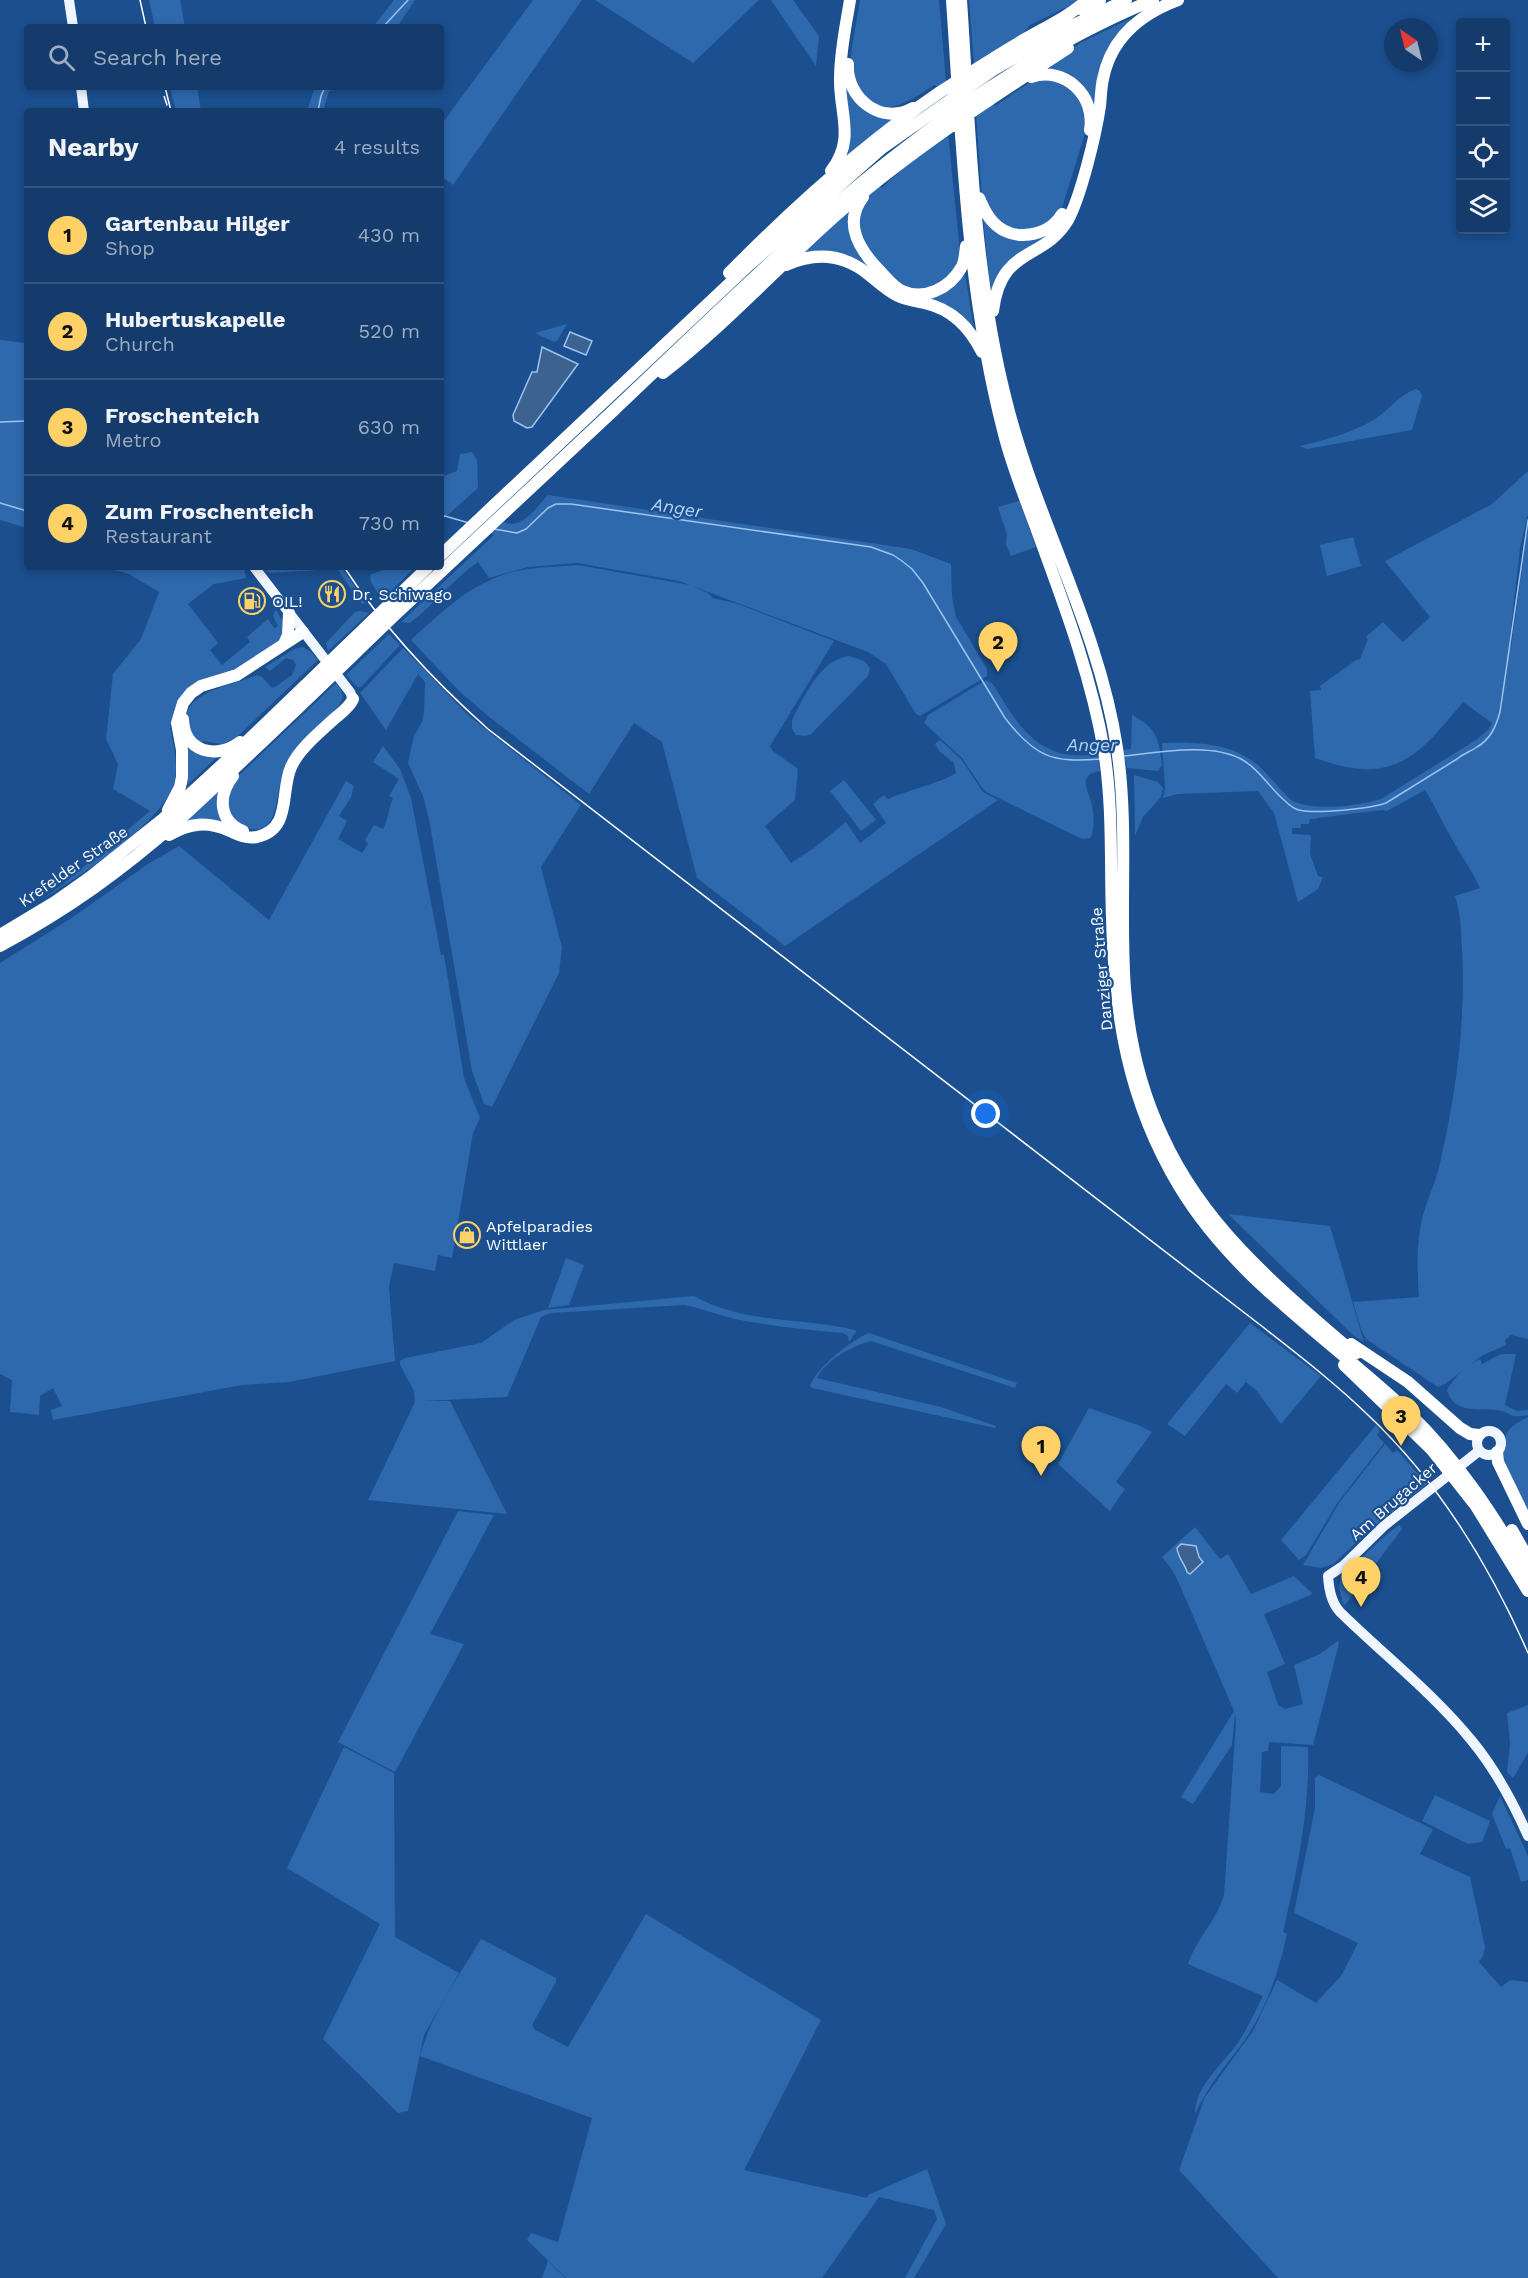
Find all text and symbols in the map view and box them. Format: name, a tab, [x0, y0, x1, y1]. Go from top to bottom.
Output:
north arrow	[1384, 18, 1438, 72]
map controls	[1456, 18, 1510, 234]
button: +	[1456, 18, 1510, 72]
search box	[24, 24, 444, 90]
icon: search	[45, 41, 78, 74]
text: Search here	[93, 45, 222, 70]
button: −	[1456, 72, 1510, 126]
button: locate	[1456, 126, 1510, 180]
text: Nearby	[48, 132, 139, 162]
text: 4 results	[334, 135, 420, 159]
button: layers	[1456, 180, 1510, 234]
text: Gartenbau Hilger	[105, 211, 290, 236]
text: 1	[63, 223, 72, 247]
text: 430 m	[358, 223, 420, 247]
text: Shop	[105, 236, 155, 260]
text: Hubertuskapelle	[105, 307, 286, 332]
text: 2	[62, 319, 73, 343]
text: 520 m	[358, 319, 420, 343]
text: Church	[105, 332, 175, 356]
text: Froschenteich	[105, 403, 260, 428]
text: 3	[62, 415, 73, 439]
text: 630 m	[358, 415, 420, 439]
text: Metro	[105, 428, 161, 452]
water label: Anger	[649, 493, 705, 522]
text: Zum Froschenteich	[105, 499, 314, 524]
text: 4	[61, 511, 74, 535]
text: 730 m	[359, 511, 420, 535]
text: Restaurant	[105, 524, 212, 548]
restaurant icon: Dr. Schiwago	[317, 579, 347, 609]
place label: Dr. Schiwago	[352, 585, 452, 604]
fuel station icon: OIL!	[237, 586, 267, 616]
place label: OIL!	[272, 592, 303, 611]
pin: 2	[978, 622, 1018, 672]
water label: Anger	[1066, 734, 1118, 755]
street label: Krefelder Straße	[15, 822, 131, 911]
street label: Danziger Straße	[1087, 906, 1116, 1032]
your location	[971, 1099, 1000, 1128]
place label: Apfelparadies Wittlaer	[486, 1217, 593, 1254]
shop icon: Apfelparadies Wittlaer	[452, 1220, 482, 1250]
pin: 3	[1382, 1396, 1420, 1446]
pin: 1	[1022, 1426, 1060, 1476]
street label: Am Brugacker	[1346, 1458, 1441, 1544]
pin: 4	[1342, 1558, 1380, 1607]

